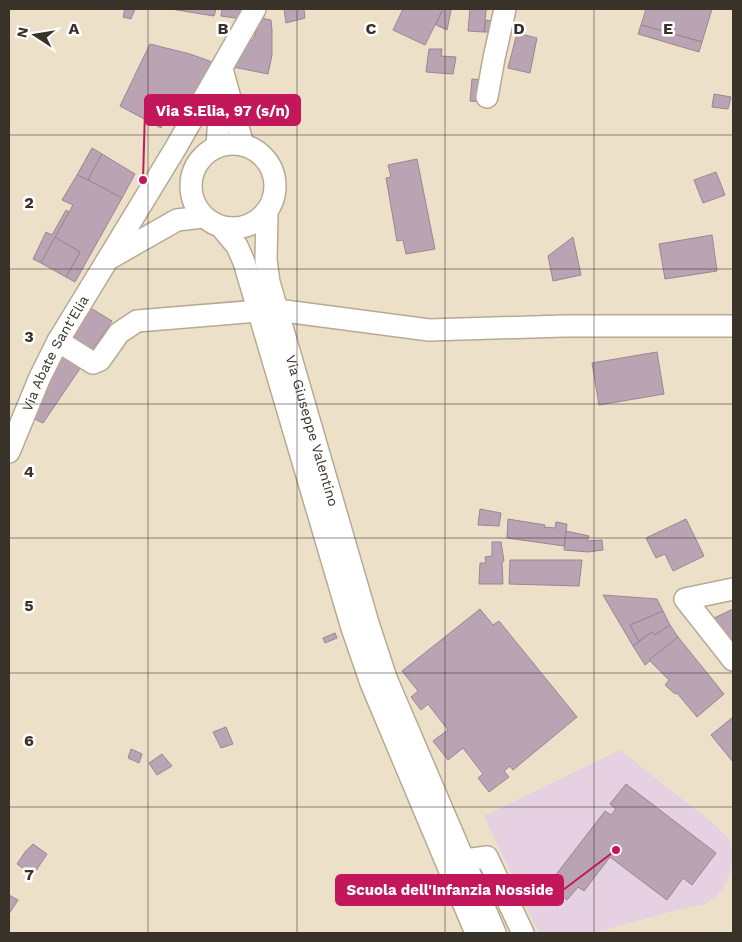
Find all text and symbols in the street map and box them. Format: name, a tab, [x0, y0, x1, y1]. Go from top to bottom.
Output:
north arrow	[10, 10, 60, 60]
text: A	[69, 19, 80, 38]
text: B	[218, 19, 229, 38]
text: C	[366, 19, 377, 38]
text: D	[513, 19, 525, 38]
text: E	[663, 19, 673, 38]
text: N	[13, 26, 31, 39]
callout: Via S.Elia, 97 (s/n)	[145, 95, 300, 125]
text: Via S.Elia, 97 (s/n)	[156, 102, 290, 120]
text: 2	[24, 193, 34, 212]
street label: Via Abate Sant'Elia	[19, 293, 92, 414]
text: 3	[24, 327, 34, 346]
street label: Via Giuseppe Valentino	[283, 353, 342, 508]
text: 4	[24, 462, 34, 481]
text: 5	[24, 596, 34, 615]
text: 6	[24, 731, 34, 750]
text: 7	[24, 865, 34, 884]
callout: Scuola dell'Infanzia Nosside	[336, 875, 563, 905]
text: Scuola dell'Infanzia Nosside	[346, 881, 554, 899]

